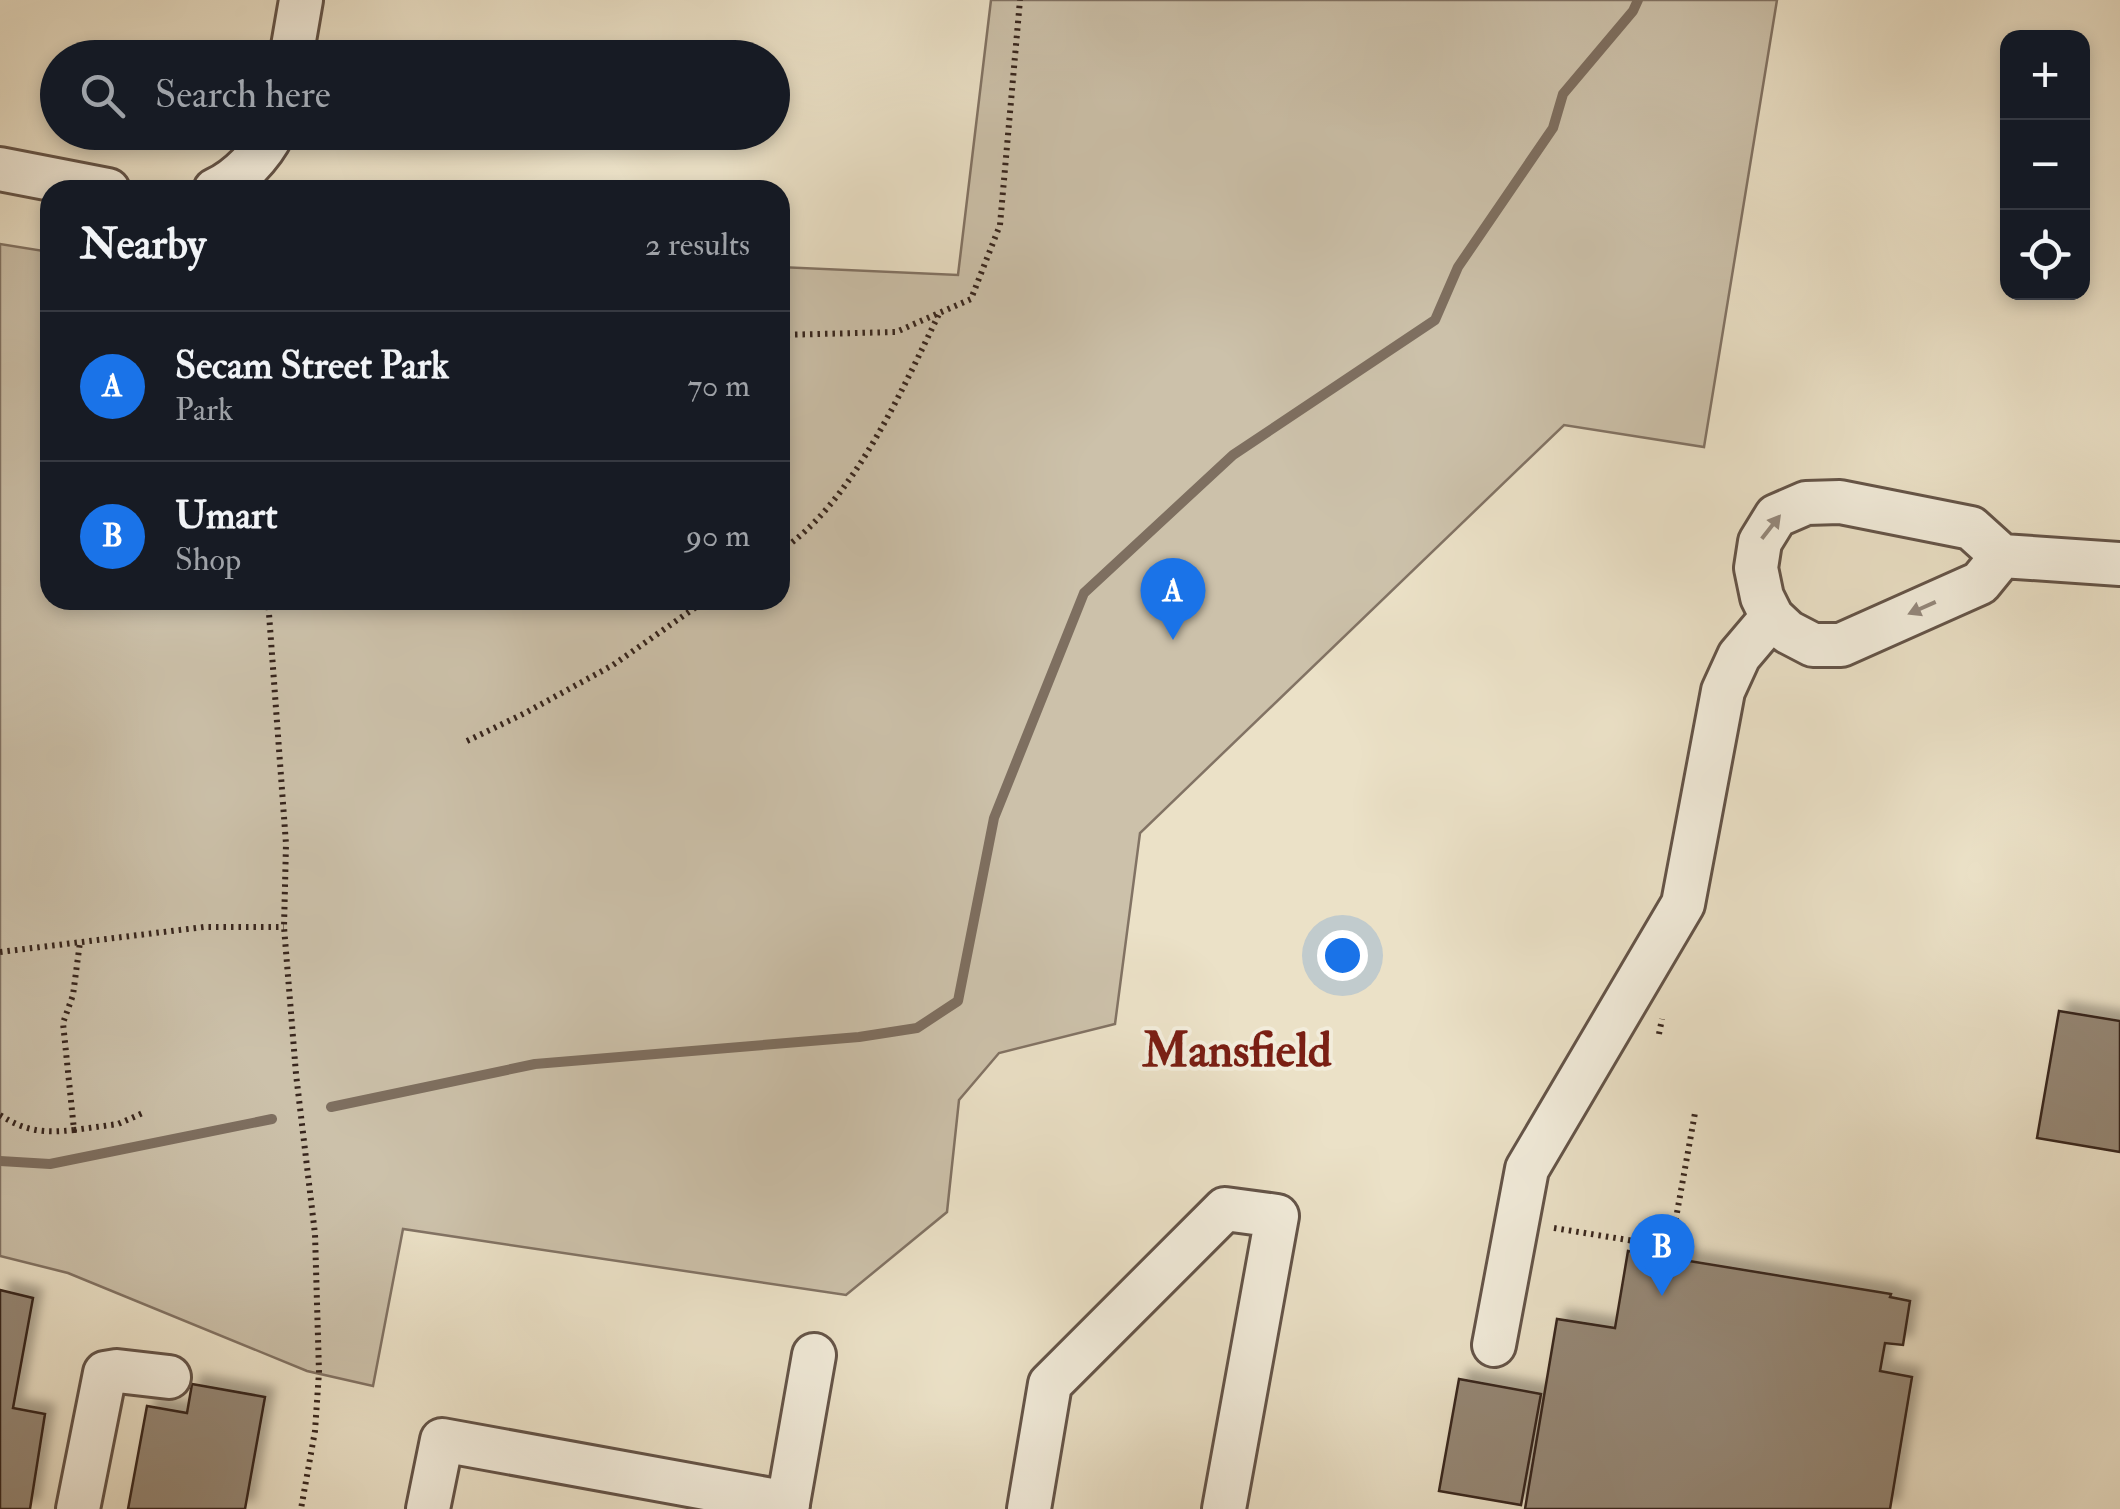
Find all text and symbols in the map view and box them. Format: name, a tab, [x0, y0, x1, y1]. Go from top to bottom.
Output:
map controls	[2000, 30, 2090, 300]
button: +	[2000, 30, 2090, 120]
search box	[40, 40, 790, 150]
icon: search	[75, 68, 130, 123]
text: Search here	[155, 71, 331, 119]
button: −	[2000, 120, 2090, 210]
button: locate	[2000, 210, 2090, 300]
text: Nearby	[80, 219, 206, 271]
text: 2 results	[645, 225, 750, 265]
text: Secam Street Park	[175, 342, 449, 390]
text: A	[102, 366, 123, 406]
text: 70 m	[687, 366, 750, 406]
text: Park	[175, 390, 233, 430]
text: Umart	[175, 492, 278, 540]
one-way arrow	[1761, 515, 1782, 541]
text: B	[102, 516, 123, 556]
text: 90 m	[686, 516, 750, 556]
text: Shop	[175, 540, 241, 580]
pin: A	[1140, 558, 1206, 640]
one-way arrow	[1907, 600, 1937, 616]
your location	[1317, 930, 1368, 981]
district label: Mansfield	[1141, 1021, 1332, 1081]
pin: B	[1630, 1214, 1694, 1296]

